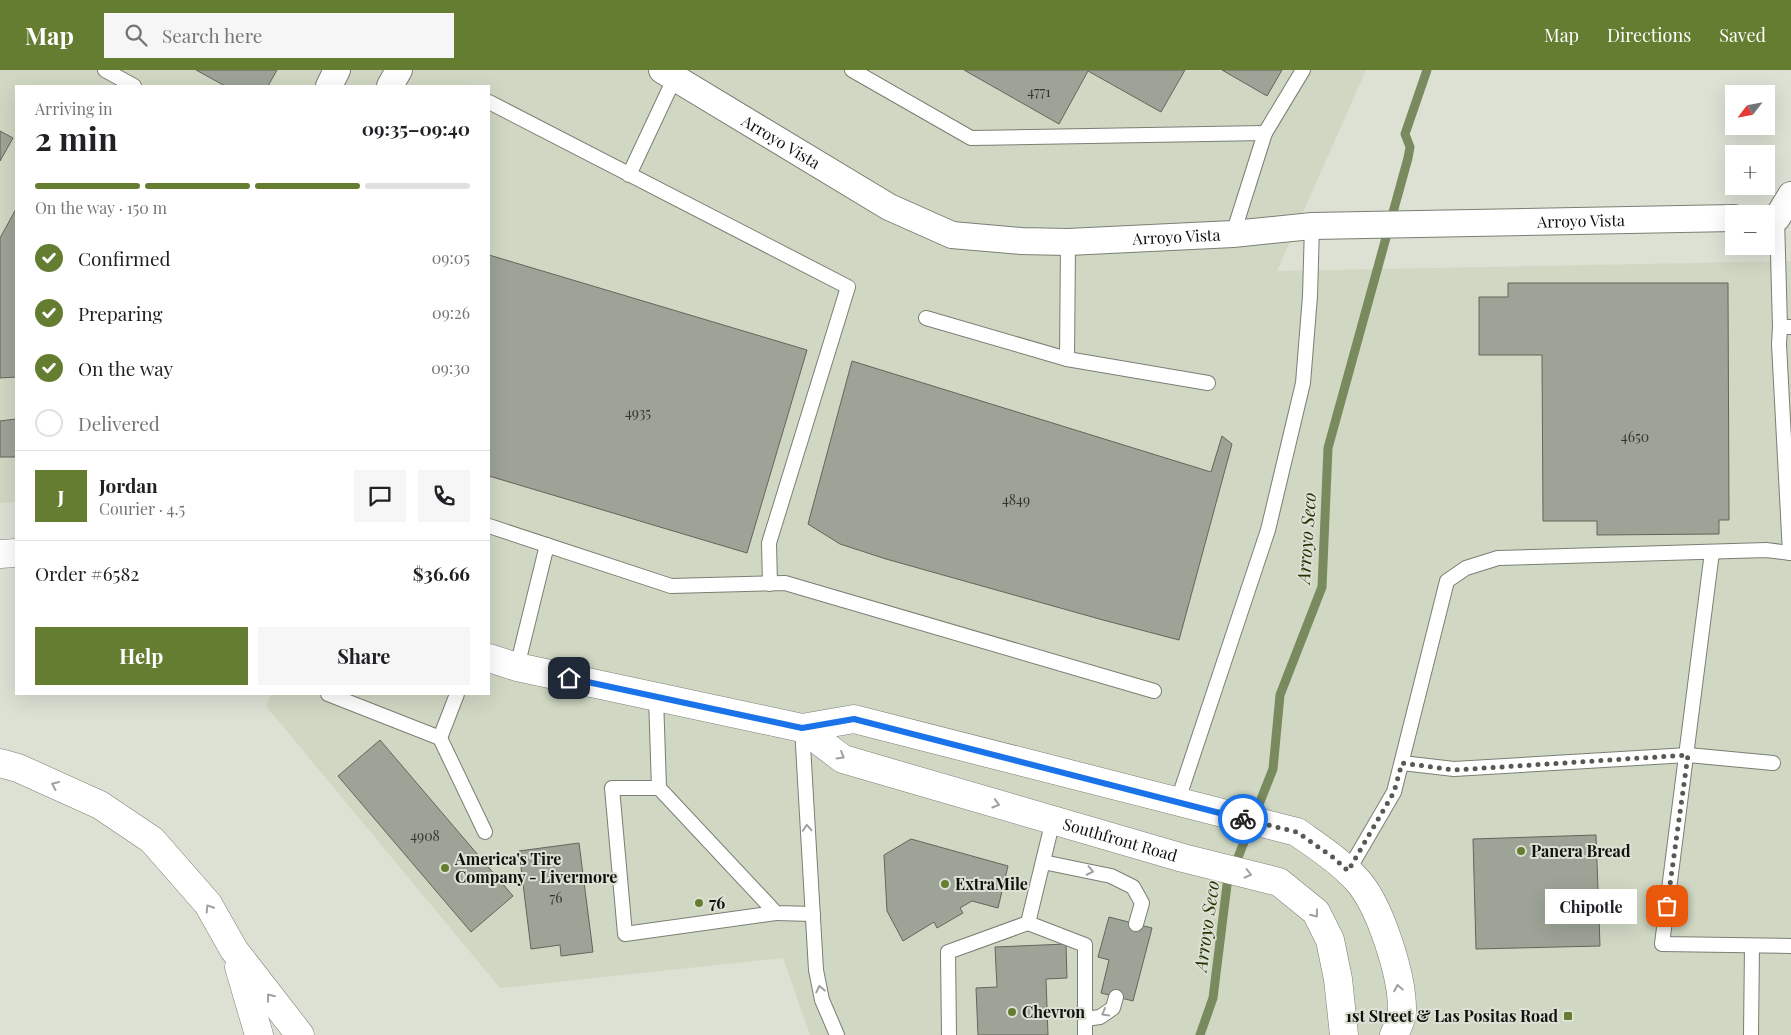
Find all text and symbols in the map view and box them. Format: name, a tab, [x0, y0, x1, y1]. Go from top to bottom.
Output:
search box	[104, 13, 454, 58]
text: Map	[25, 19, 74, 51]
icon: search	[122, 21, 150, 49]
text: Search here	[162, 22, 262, 48]
text: Map	[1544, 23, 1579, 47]
text: Directions	[1607, 23, 1691, 47]
text: Saved	[1719, 23, 1766, 47]
house number: 4771	[1027, 82, 1051, 101]
north arrow	[1725, 85, 1775, 135]
map controls	[1725, 85, 1775, 255]
text: Arriving in	[35, 98, 113, 119]
street label: Arroyo Vista	[737, 109, 824, 173]
text: 09:35–09:40	[362, 115, 470, 141]
text: 2 min	[35, 116, 118, 159]
button: +	[1725, 145, 1775, 195]
text: On the way · 150 m	[35, 197, 167, 218]
button: −	[1725, 205, 1775, 255]
street label: Arroyo Vista	[1536, 209, 1625, 232]
street label: Arroyo Vista	[1131, 224, 1221, 249]
icon: check	[35, 244, 63, 272]
text: Confirmed	[78, 245, 171, 271]
text: 09:05	[432, 247, 470, 268]
icon: check	[35, 299, 63, 327]
text: Preparing	[78, 300, 163, 326]
text: 09:26	[432, 302, 470, 323]
icon: check	[35, 354, 63, 382]
text: On the way	[78, 355, 173, 381]
text: 09:30	[431, 357, 470, 378]
house number: 4935	[625, 403, 651, 422]
text: Delivered	[78, 410, 160, 436]
house number: 4650	[1621, 427, 1649, 446]
button: chat	[354, 470, 406, 522]
button: phone	[418, 470, 470, 522]
text: Jordan	[99, 472, 158, 498]
text: J	[58, 483, 64, 509]
house number: 4849	[1002, 490, 1030, 509]
water label: Arroyo Seco	[1291, 491, 1321, 586]
text: Courier · 4.5	[99, 498, 185, 519]
text: Order #6582	[35, 560, 139, 586]
text: $36.66	[413, 560, 470, 586]
button: Help	[35, 627, 248, 685]
button: Share	[258, 627, 470, 685]
pin	[548, 657, 590, 699]
icon: home	[555, 664, 583, 692]
one-way arrow	[836, 750, 845, 760]
one-way arrow	[51, 780, 60, 791]
courier	[1218, 794, 1268, 844]
one-way arrow	[992, 798, 1000, 808]
icon: bike	[1229, 805, 1257, 833]
street label: Southfront Road	[1061, 813, 1180, 866]
one-way arrow	[802, 823, 813, 831]
house number: 4908	[410, 826, 440, 845]
place label: Panera Bread	[1531, 840, 1631, 861]
marker: Panera Bread	[1515, 845, 1527, 857]
place label: America's Tire Company - Livermore	[454, 848, 617, 887]
marker: America's Tire Company - Livermore	[439, 862, 451, 874]
one-way arrow	[1086, 866, 1095, 876]
one-way arrow	[1243, 868, 1252, 879]
place label: ExtraMile	[955, 873, 1028, 894]
marker: ExtraMile	[939, 878, 951, 890]
water label: Arroyo Seco	[1187, 879, 1224, 975]
pin	[1646, 885, 1688, 927]
house number: 76	[550, 888, 562, 907]
callout: Chipotle	[1544, 888, 1637, 924]
place label: 76	[709, 892, 725, 913]
icon: bag	[1653, 892, 1681, 920]
text: Chipotle	[1559, 896, 1623, 917]
marker: 76	[693, 897, 705, 909]
one-way arrow	[206, 904, 215, 914]
one-way arrow	[1309, 908, 1318, 918]
one-way arrow	[1394, 984, 1404, 993]
one-way arrow	[815, 985, 826, 994]
one-way arrow	[267, 994, 275, 1003]
place label: Chevron	[1022, 1001, 1085, 1022]
place label: 1st Street & Las Positas Road	[1346, 1005, 1558, 1026]
marker: Chevron	[1006, 1006, 1018, 1018]
one-way arrow	[1102, 1007, 1111, 1017]
marker: 1st Street & Las Positas Road	[1562, 1010, 1574, 1022]

